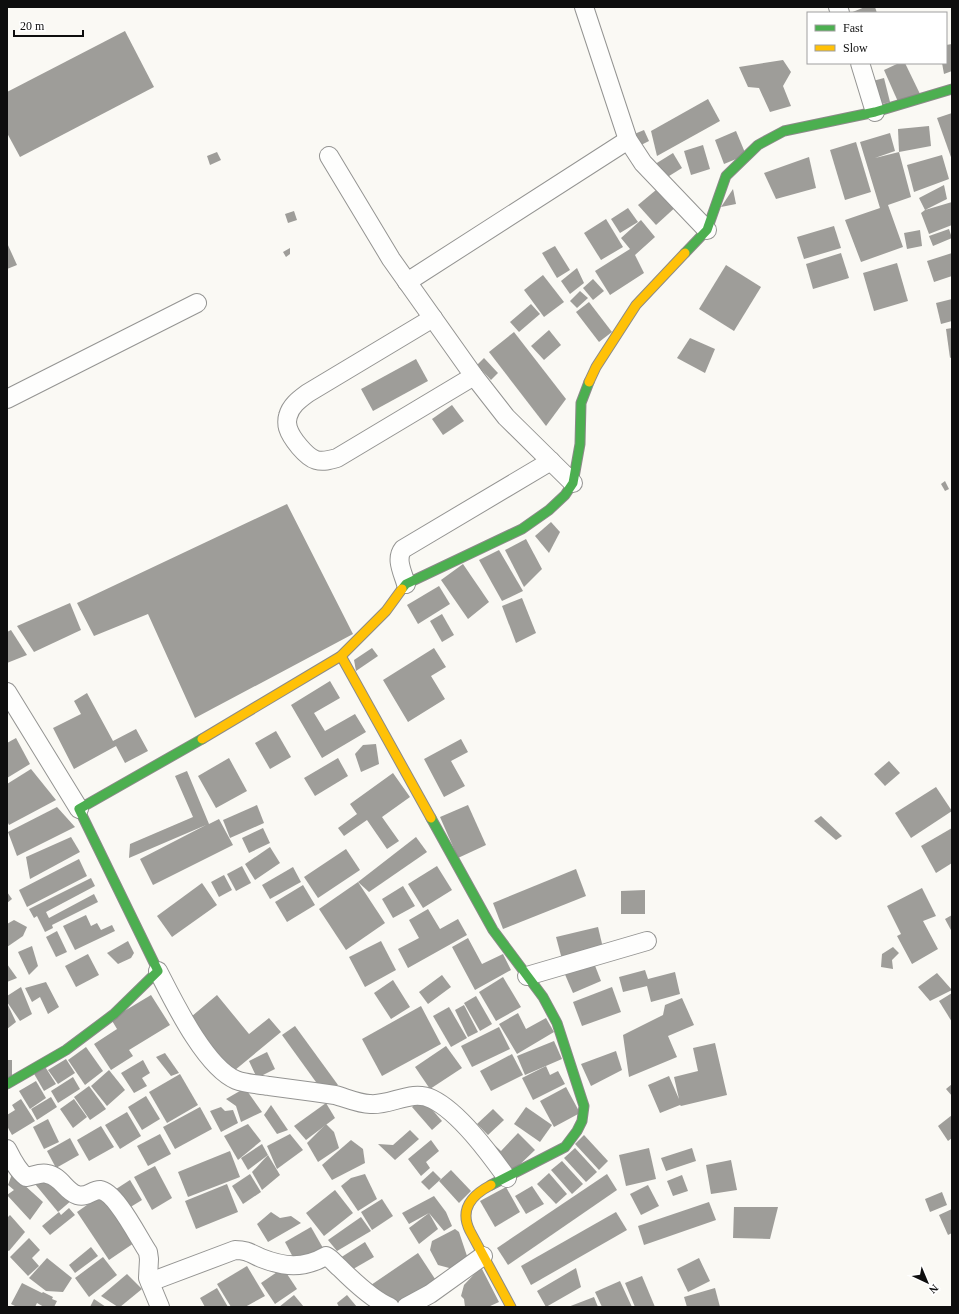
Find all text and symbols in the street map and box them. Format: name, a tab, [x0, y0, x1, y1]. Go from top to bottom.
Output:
scale bar	[14, 12, 83, 38]
legend	[807, 12, 947, 64]
text: 20 m	[20, 19, 45, 33]
text: Fast	[843, 21, 864, 35]
text: Slow	[843, 41, 868, 55]
north arrow	[907, 1262, 947, 1302]
text: N	[927, 1282, 941, 1296]

